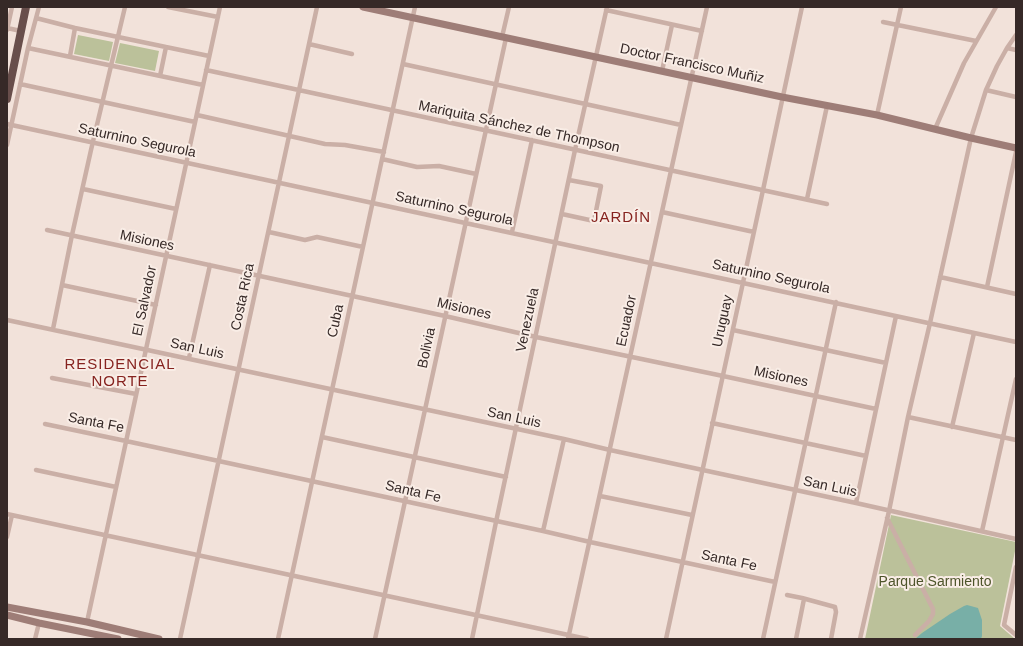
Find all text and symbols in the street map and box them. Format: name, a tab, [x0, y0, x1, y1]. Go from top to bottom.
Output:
street label: Doctor Francisco Muñiz	[618, 40, 766, 88]
street label: Mariquita Sánchez de Thompson	[417, 97, 621, 157]
street label: Saturnino Segurola	[77, 120, 197, 162]
street label: Saturnino Segurola	[394, 188, 514, 230]
district label: JARDÍN	[591, 209, 651, 227]
street label: Misiones	[118, 227, 176, 255]
street label: Saturnino Segurola	[711, 256, 831, 298]
street label: Costa Rica	[228, 262, 258, 332]
street label: El Salvador	[129, 264, 161, 338]
street label: Venezuela	[513, 286, 543, 354]
street label: Uruguay	[709, 293, 737, 349]
street label: Ecuador	[613, 294, 641, 348]
street label: Misiones	[435, 295, 493, 323]
street label: Cuba	[324, 303, 348, 339]
street label: Bolivia	[414, 326, 440, 370]
street label: San Luis	[169, 335, 225, 363]
district label: RESIDENCIAL NORTE	[64, 356, 176, 391]
street label: Misiones	[752, 363, 810, 391]
street label: San Luis	[486, 404, 542, 432]
street label: Santa Fe	[67, 409, 125, 437]
street label: San Luis	[802, 473, 858, 501]
street label: Santa Fe	[383, 477, 443, 507]
street label: Santa Fe	[699, 547, 759, 575]
park label: Parque Sarmiento	[879, 574, 991, 590]

